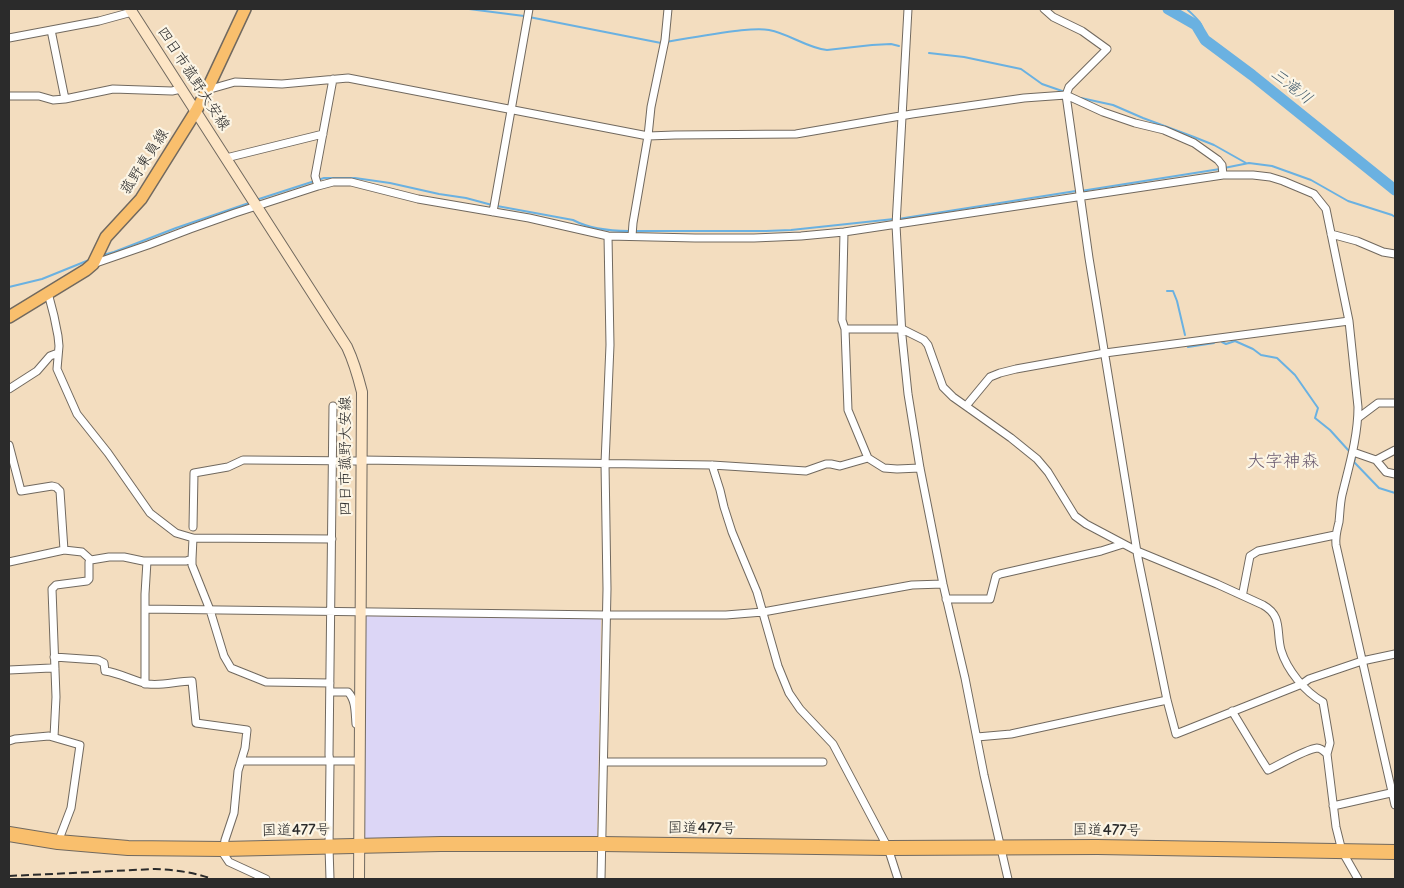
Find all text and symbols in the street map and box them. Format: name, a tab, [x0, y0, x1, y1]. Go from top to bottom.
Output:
street label: 四日市菰野大安線	[153, 24, 233, 134]
water label: 三滝川	[1266, 65, 1316, 109]
street label: 菰野東員線	[117, 126, 173, 198]
street label: 四日市菰野大安線	[337, 396, 355, 516]
district label: 大字神森	[1247, 451, 1319, 473]
street label: 国道477号	[667, 819, 737, 839]
street label: 国道477号	[261, 821, 331, 841]
street label: 国道477号	[1072, 821, 1142, 841]

